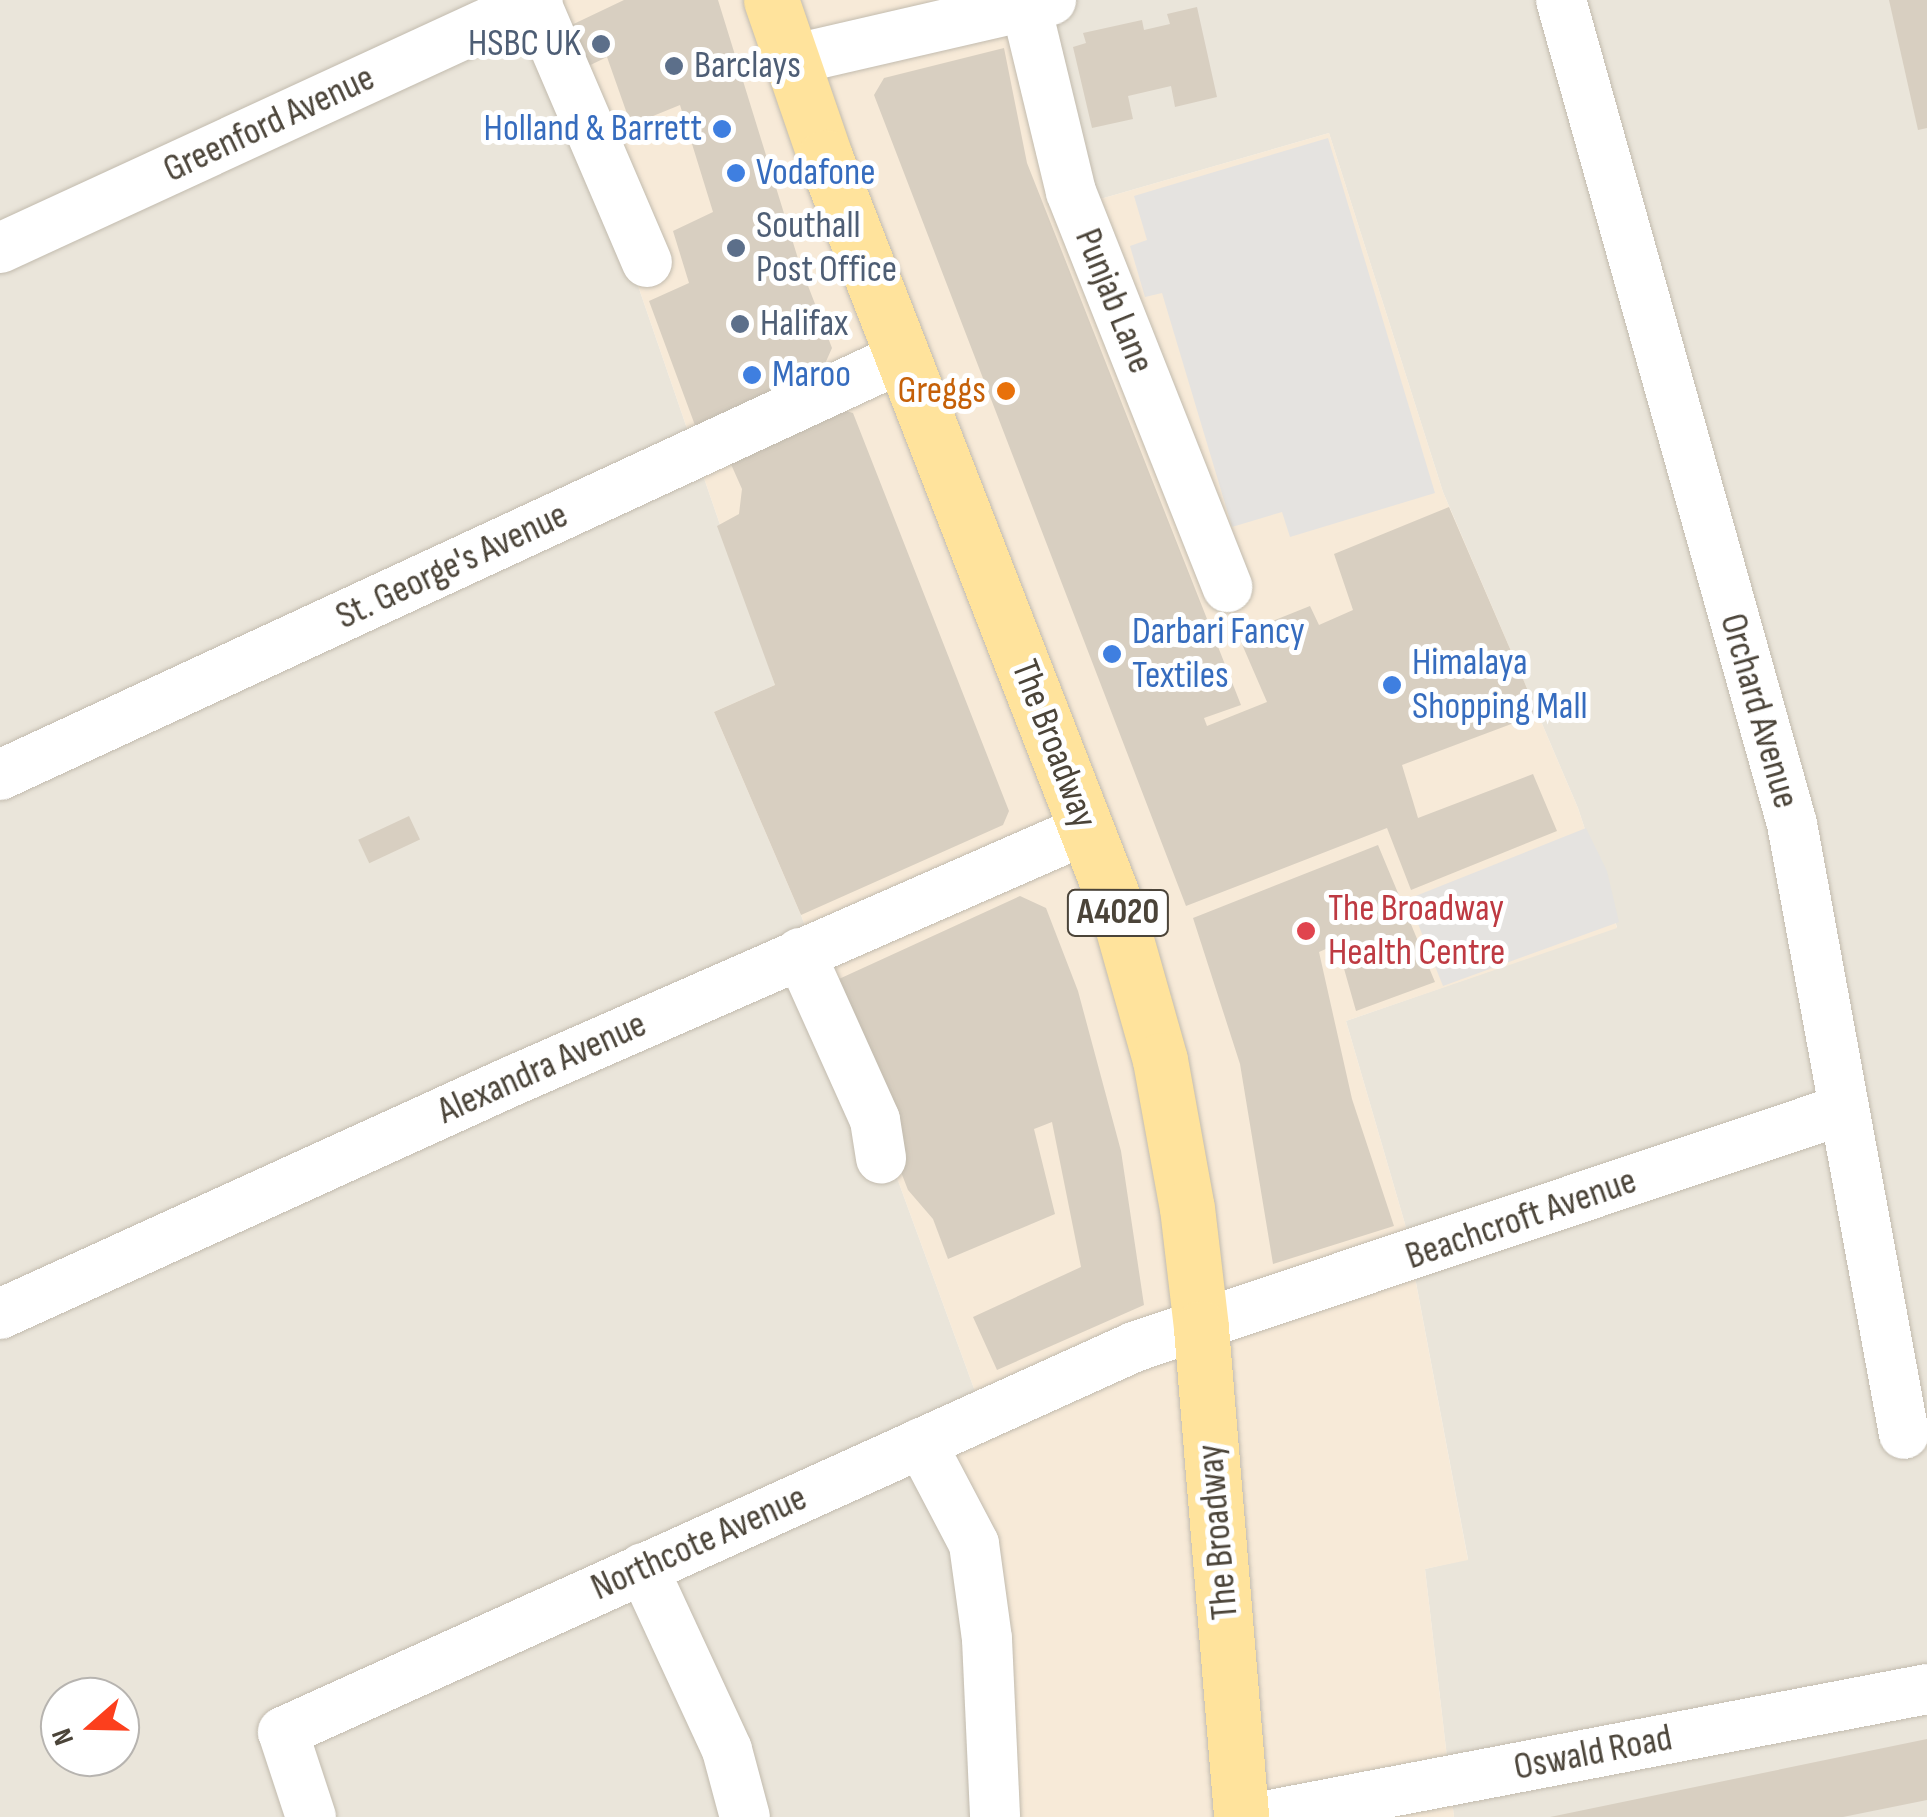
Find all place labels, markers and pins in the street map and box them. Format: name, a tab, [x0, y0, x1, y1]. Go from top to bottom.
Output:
place label: HSBC UK	[468, 21, 581, 67]
marker: HSBC UK	[590, 33, 612, 55]
place label: Barclays	[694, 43, 801, 89]
marker: Barclays	[663, 55, 685, 77]
place label: Holland & Barrett	[484, 106, 702, 152]
marker: Holland & Barrett	[711, 118, 733, 140]
place label: Vodafone	[756, 150, 876, 196]
marker: Vodafone	[725, 162, 747, 184]
place label: Southall Post Office	[756, 203, 897, 292]
marker: Southall Post Office	[725, 237, 747, 259]
place label: Halifax	[760, 301, 848, 347]
marker: Halifax	[729, 313, 751, 335]
place label: Maroo	[772, 352, 851, 398]
marker: Maroo	[741, 364, 763, 386]
place label: Greggs	[897, 368, 986, 414]
marker: Greggs	[995, 380, 1017, 402]
place label: Darbari Fancy Textiles	[1132, 609, 1305, 698]
place label: Himalaya Shopping Mall	[1412, 640, 1588, 729]
marker: Darbari Fancy Textiles	[1101, 643, 1123, 665]
marker: Himalaya Shopping Mall	[1381, 674, 1403, 696]
place label: The Broadway Health Centre	[1328, 886, 1505, 976]
marker: The Broadway Health Centre	[1293, 918, 1319, 944]

